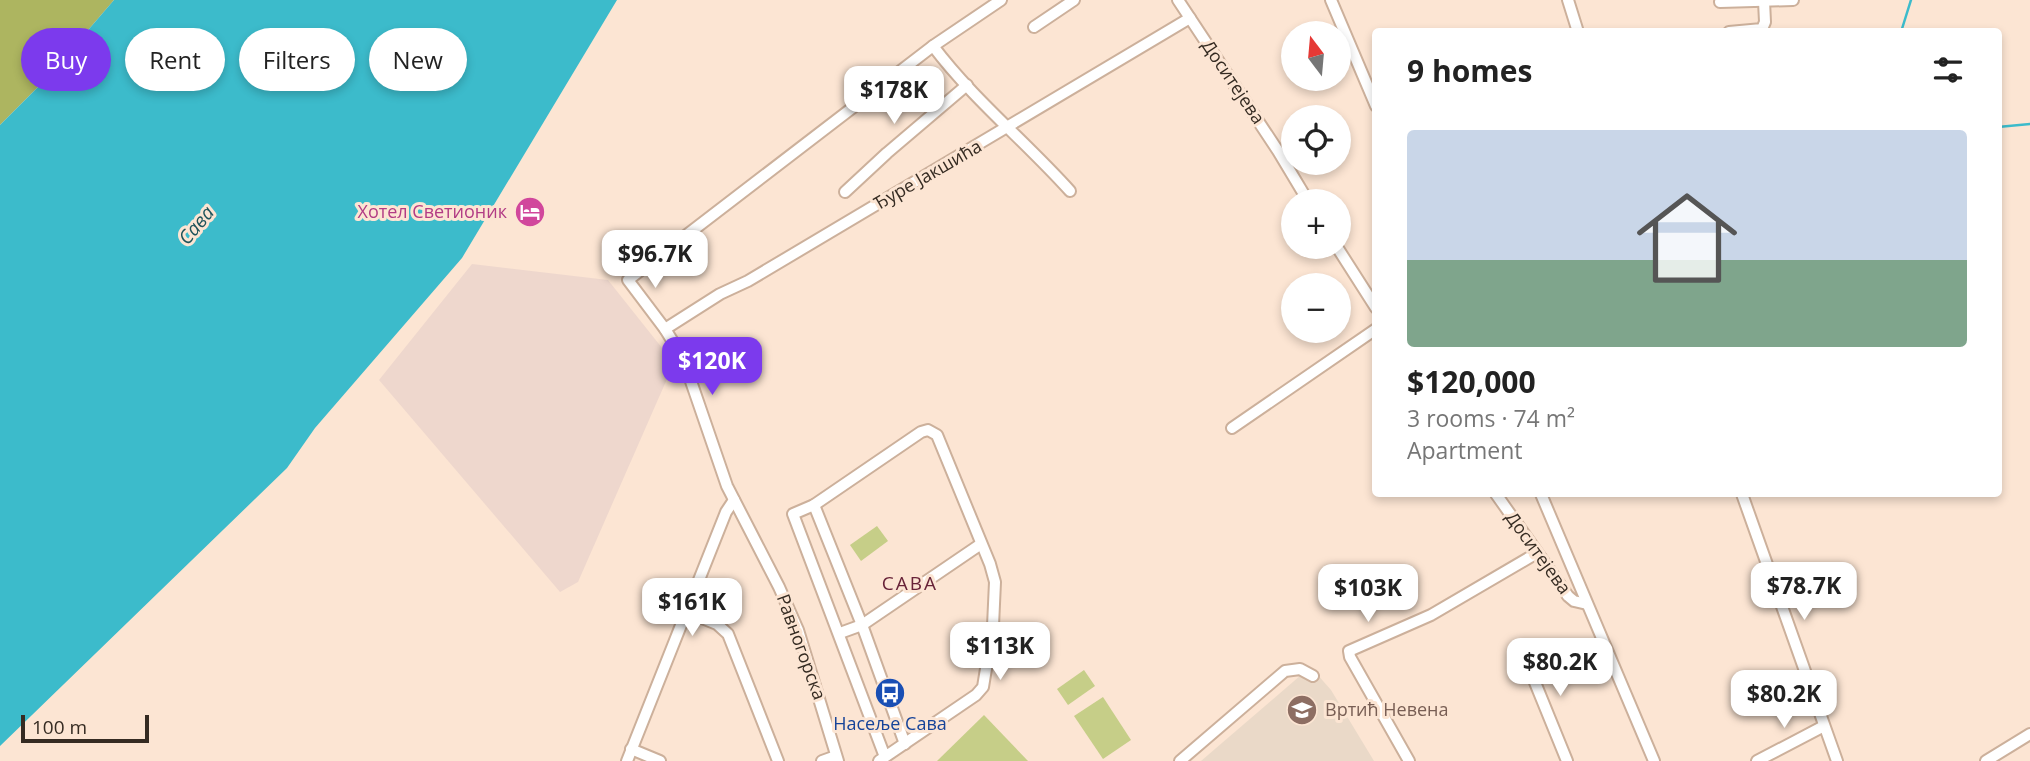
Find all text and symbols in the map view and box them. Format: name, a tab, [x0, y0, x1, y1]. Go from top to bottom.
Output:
north arrow	[1281, 21, 1351, 91]
map controls	[1281, 21, 1351, 343]
chip: Buy	[21, 28, 111, 91]
chip: Rent	[125, 28, 225, 91]
chip: Filters	[239, 28, 355, 91]
chip: New	[369, 28, 467, 91]
street label: Доситејева	[1197, 35, 1271, 128]
text: 9 homes	[1407, 50, 1532, 91]
icon: filters	[1929, 51, 1967, 89]
pin: $178K	[845, 66, 943, 126]
text: $178K	[860, 73, 928, 105]
button: locate	[1281, 105, 1351, 175]
street label: Ђуре Јакшића	[869, 134, 986, 215]
icon: home	[1624, 175, 1750, 301]
button: +	[1281, 189, 1351, 259]
hotel icon: Хотел Светионик	[513, 195, 547, 229]
place label: Хотел Светионик	[358, 199, 508, 223]
water label: Сава	[172, 200, 220, 250]
pin: $96.7K	[598, 230, 712, 290]
text: $96.7K	[618, 237, 692, 269]
button: −	[1281, 273, 1351, 343]
pin: $120K	[663, 338, 761, 397]
text: $120K	[678, 344, 746, 376]
text: $120,000	[1407, 361, 1536, 402]
text: 3 rooms · 74 m²	[1407, 402, 1575, 434]
text: Apartment	[1407, 434, 1523, 466]
street label: Доситејева	[1501, 506, 1577, 599]
pin: $78.7K	[1747, 562, 1861, 622]
pin: $103K	[1319, 564, 1417, 624]
text: $78.7K	[1767, 569, 1841, 601]
district label: САВА	[882, 570, 938, 596]
text: $103K	[1334, 571, 1402, 603]
pin: $161K	[643, 578, 741, 638]
text: $161K	[658, 585, 726, 617]
street label: Равногорска	[772, 590, 832, 703]
pin: $113K	[951, 622, 1049, 682]
text: $113K	[966, 629, 1034, 661]
pin: $80.2K	[1503, 638, 1617, 698]
text: $80.2K	[1523, 645, 1597, 677]
pin: $80.2K	[1727, 670, 1841, 730]
bus stop icon: Насеље Сава	[873, 676, 907, 710]
text: $80.2K	[1747, 677, 1821, 709]
school or university icon: Вртић Невена	[1285, 693, 1319, 727]
place label: Вртић Невена	[1325, 697, 1449, 721]
place label: Насеље Сава	[833, 711, 947, 735]
scale bar	[21, 712, 149, 744]
text: 100 m	[32, 714, 87, 740]

